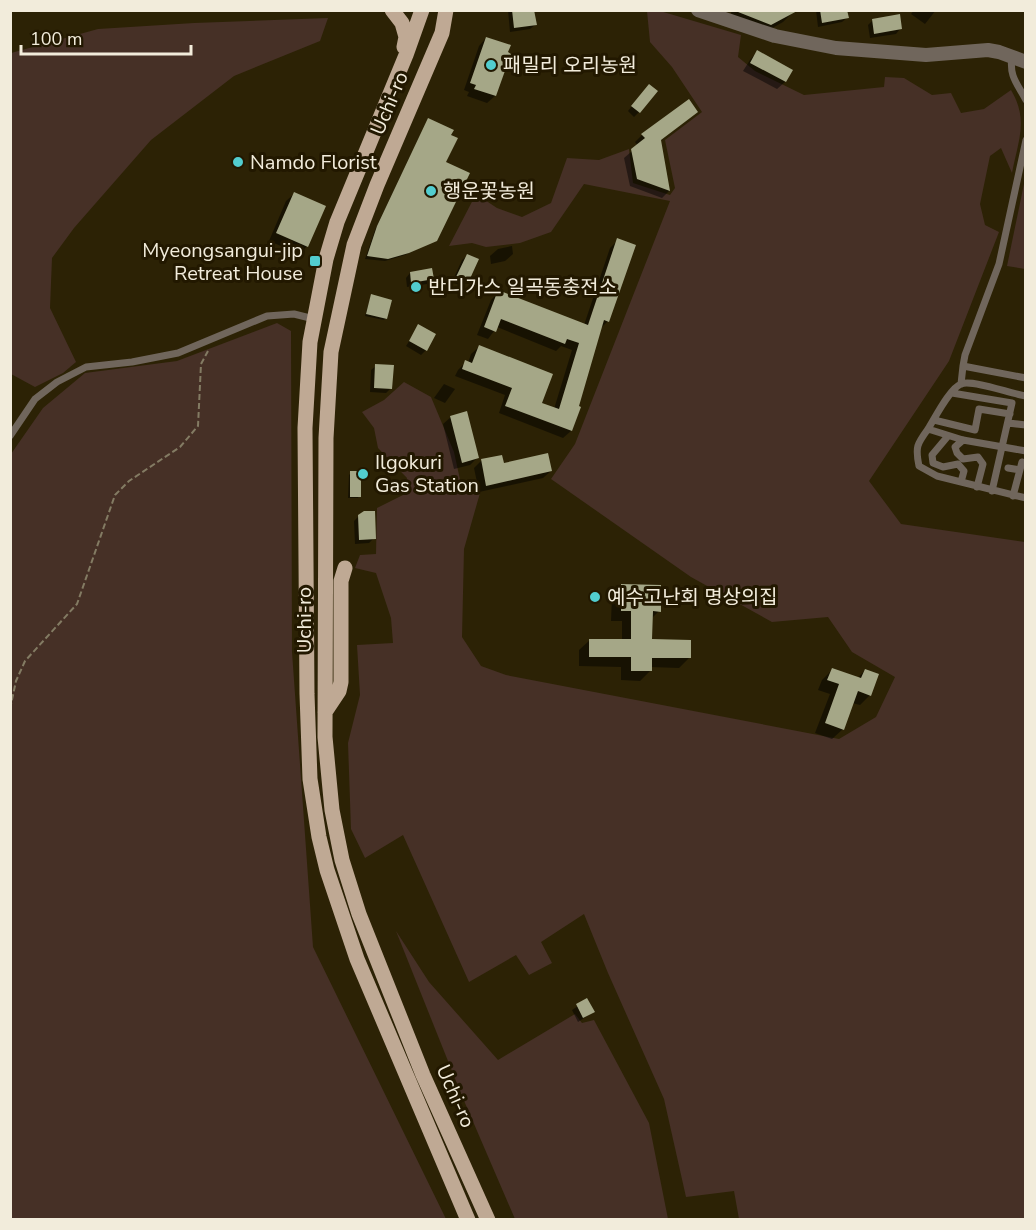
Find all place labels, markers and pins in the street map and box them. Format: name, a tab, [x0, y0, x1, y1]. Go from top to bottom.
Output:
place label: 패밀리 오리농원	[503, 52, 637, 79]
marker: 패밀리 오리농원	[484, 58, 498, 72]
place label: Namdo Florist	[250, 149, 378, 176]
marker: Namdo Florist	[231, 155, 245, 169]
place label: 행운꽃농원	[443, 178, 535, 205]
marker: 행운꽃농원	[424, 184, 438, 198]
place label: Myeongsangui-jip Retreat House	[142, 237, 303, 287]
marker: Myeongsangui-jip Retreat House	[308, 254, 322, 268]
place label: 반디가스 일곡동충전소	[428, 274, 617, 301]
marker: 반디가스 일곡동충전소	[409, 280, 423, 294]
place label: Ilgokuri Gas Station	[375, 449, 479, 499]
marker: Ilgokuri Gas Station	[356, 467, 370, 481]
place label: 예수고난회 명상의집	[607, 584, 778, 611]
marker: 예수고난회 명상의집	[588, 590, 602, 604]

